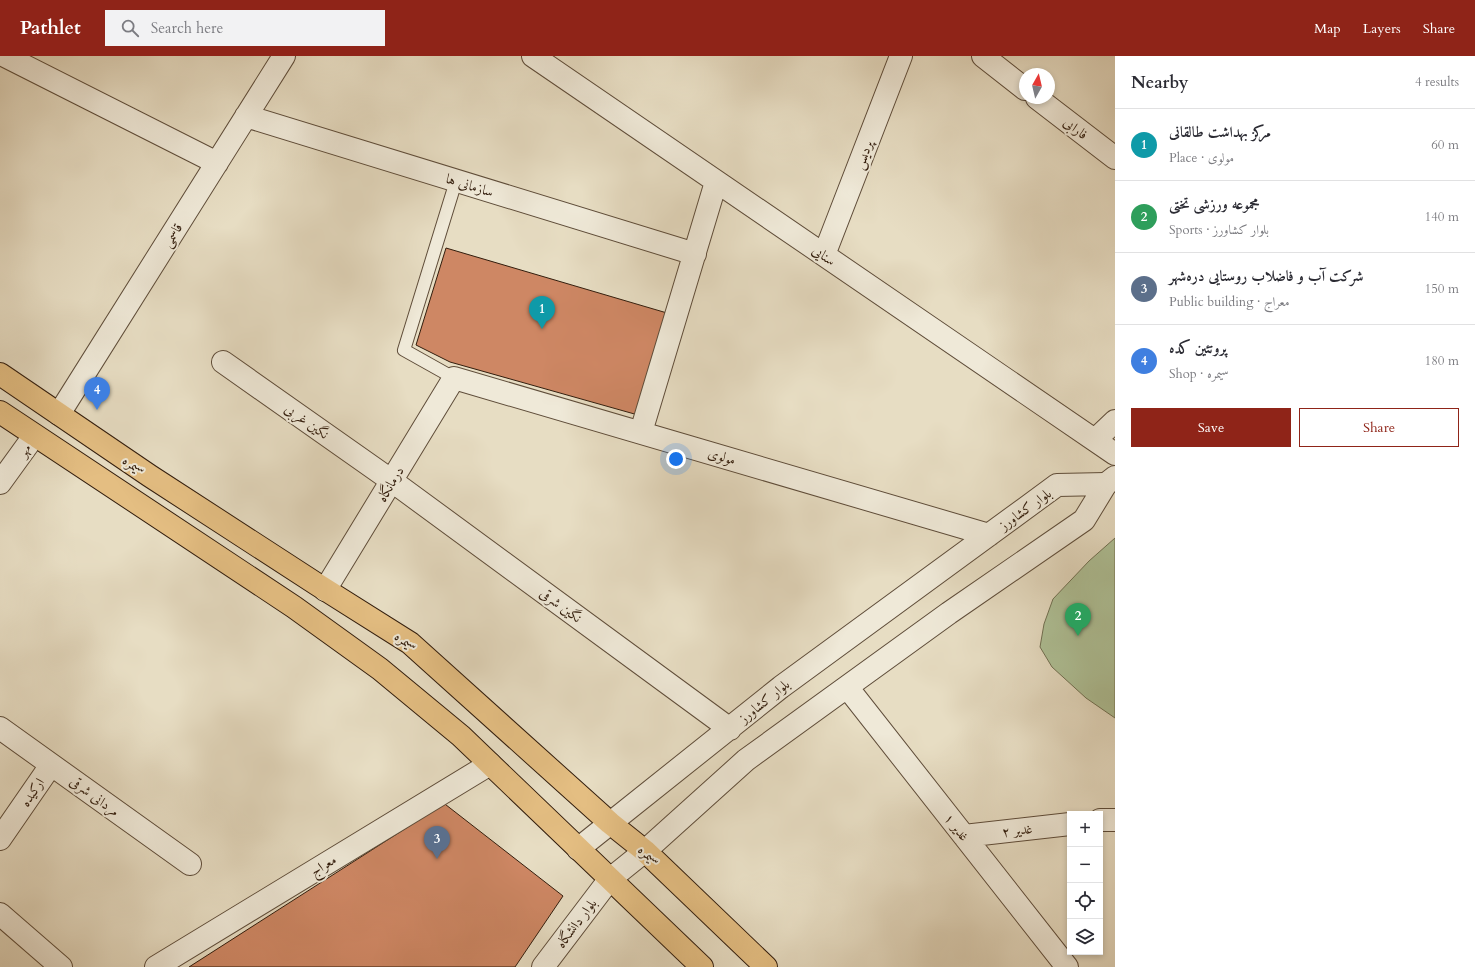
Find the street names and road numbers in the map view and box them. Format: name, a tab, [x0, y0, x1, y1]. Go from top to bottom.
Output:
street label: فارابی	[1060, 113, 1092, 144]
street label: پردیس	[849, 137, 878, 172]
street label: سازمانی ها	[444, 169, 496, 202]
street label: قاسمی	[158, 219, 187, 251]
street label: سنایی	[808, 241, 839, 270]
street label: نگین غربی	[281, 399, 333, 444]
street label: مهر	[12, 440, 36, 462]
street label: مولوی	[706, 443, 738, 470]
street label: سیمره	[119, 451, 149, 480]
street label: درمانگاه	[372, 463, 408, 506]
street label: بلوار کشاورز	[994, 484, 1056, 536]
street label: نگین شرقی	[536, 584, 586, 627]
street label: سیمره	[391, 627, 421, 656]
street label: بلوار کشاورز	[733, 675, 794, 729]
street label: مردانی شرقی	[66, 772, 124, 821]
street label: ارکیده	[16, 774, 49, 810]
street label: غدیر ۱	[940, 809, 974, 845]
street label: غدیر ۲	[1001, 819, 1033, 842]
street label: سیمره	[634, 840, 664, 870]
street label: معراج	[307, 850, 342, 883]
street label: بلوار دانشگاه	[551, 894, 602, 952]

